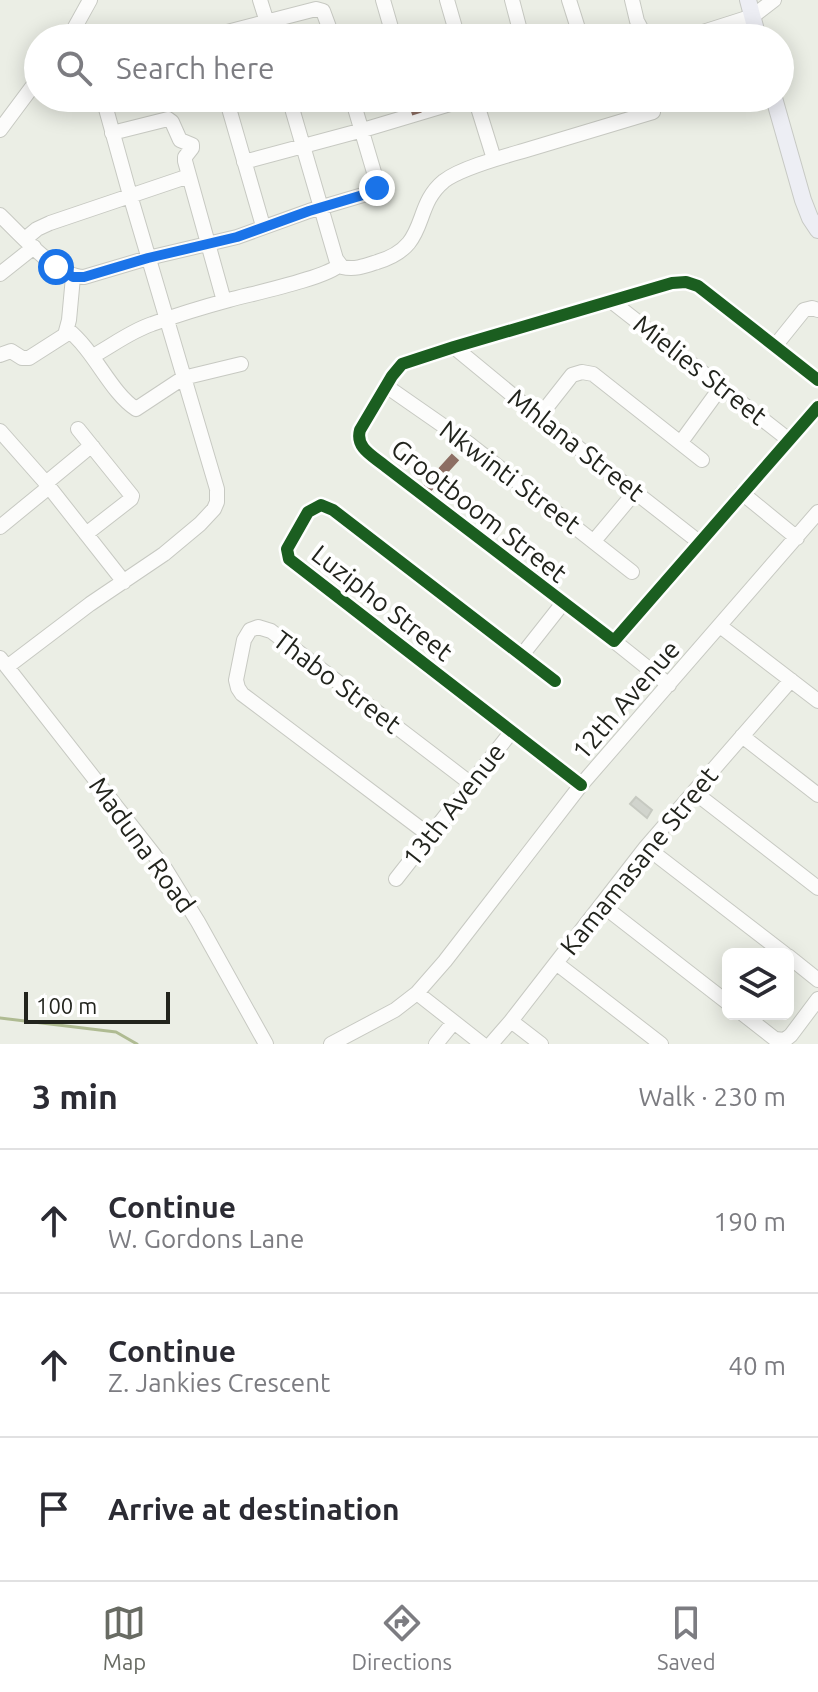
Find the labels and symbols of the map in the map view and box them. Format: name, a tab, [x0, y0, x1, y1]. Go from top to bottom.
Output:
route end	[359, 170, 395, 206]
route start	[38, 249, 74, 285]
street label: Mielies Street	[628, 309, 773, 430]
street label: Mhlana Street	[503, 383, 650, 507]
street label: Nkwinti Street	[434, 414, 586, 539]
street label: Grootboom Street	[386, 433, 573, 588]
street label: Luzipho Street	[306, 539, 458, 666]
street label: Thabo Street	[268, 624, 407, 739]
street label: 12th Avenue	[566, 634, 685, 765]
street label: 13th Avenue	[397, 737, 511, 872]
street label: Kamamasane Street	[554, 761, 723, 960]
street label: Maduna Road	[84, 771, 201, 918]
scale bar	[24, 988, 170, 1024]

